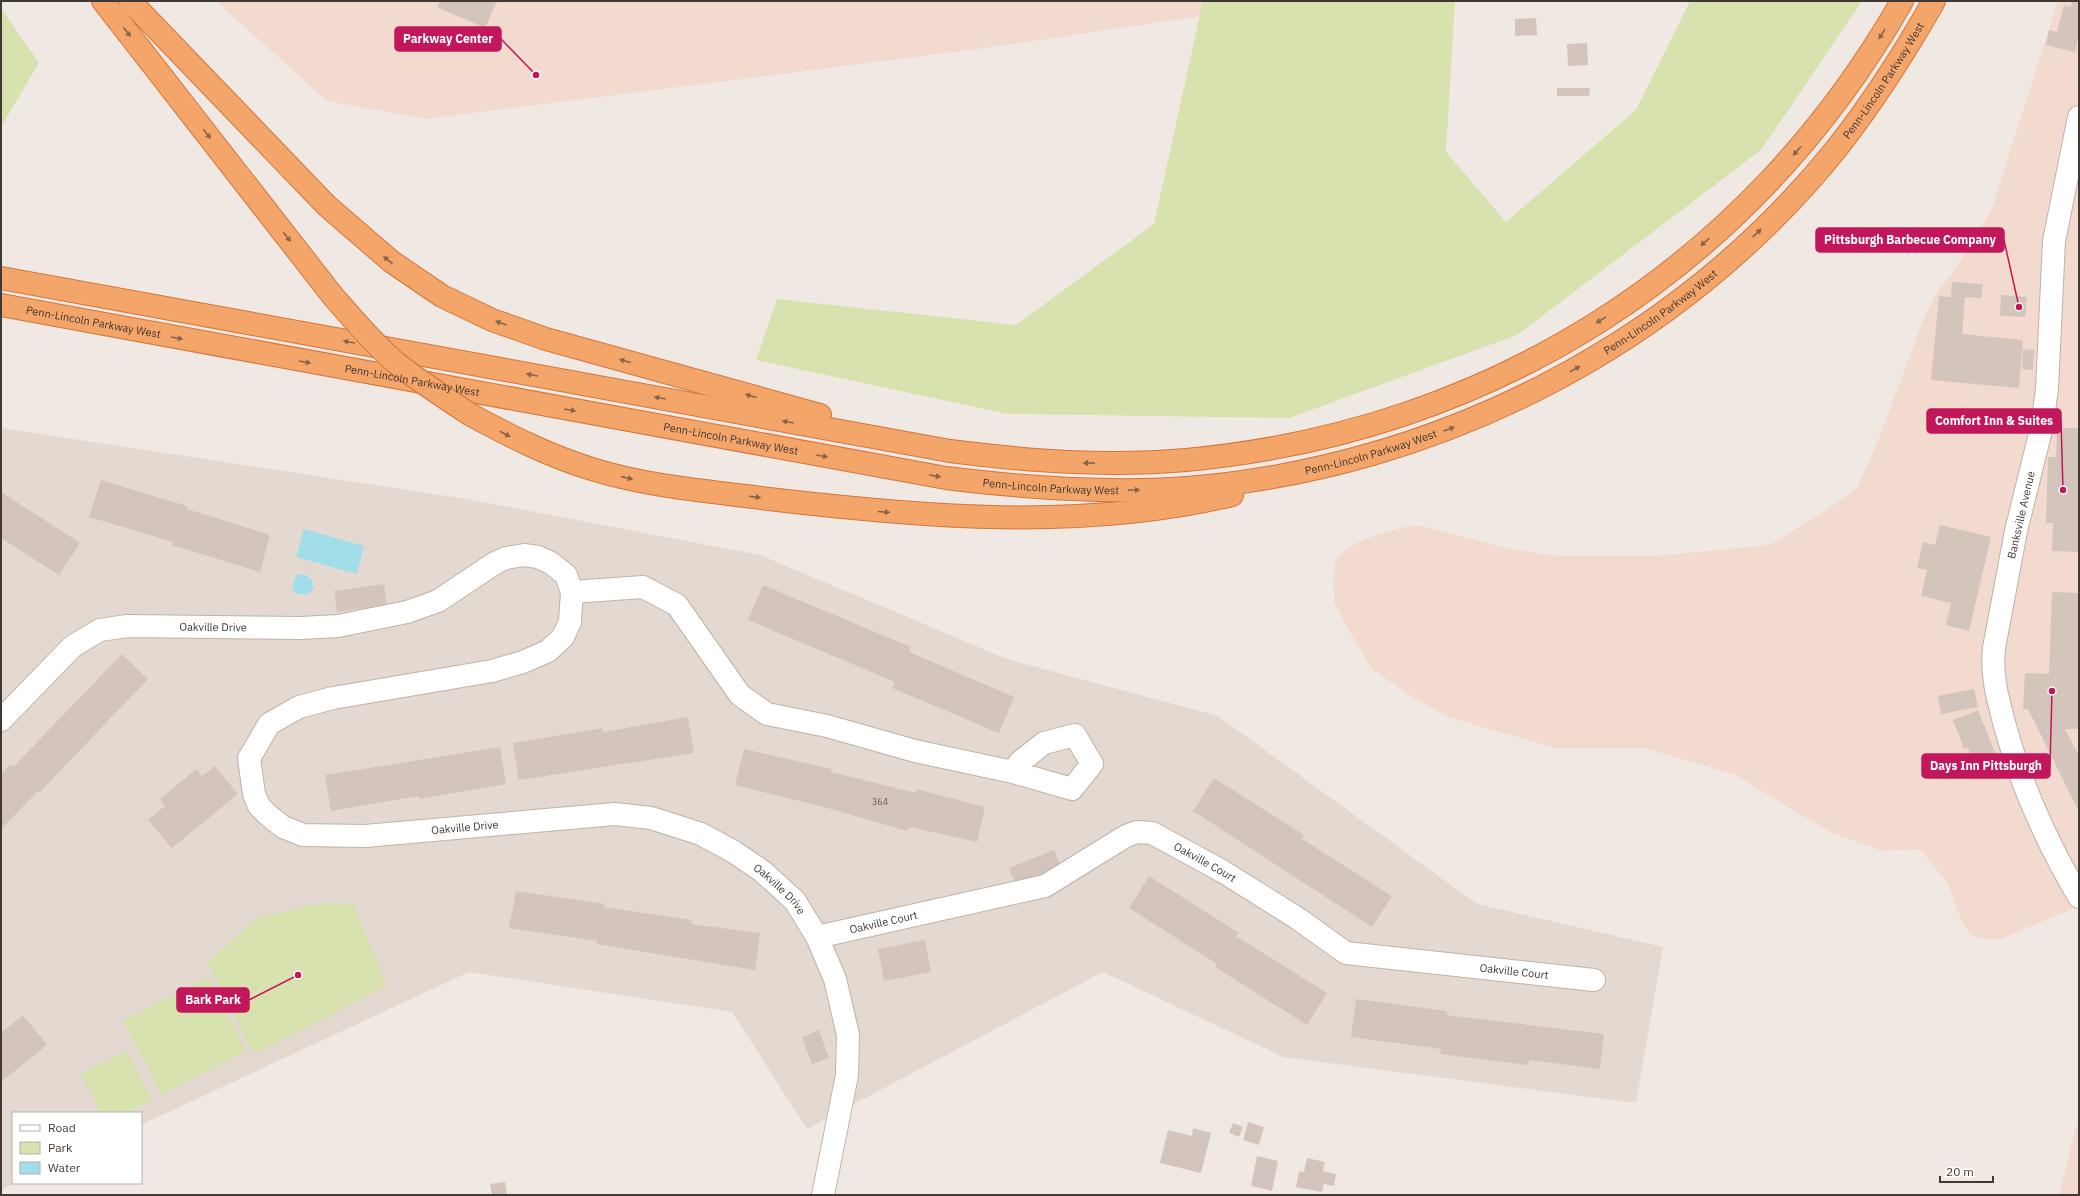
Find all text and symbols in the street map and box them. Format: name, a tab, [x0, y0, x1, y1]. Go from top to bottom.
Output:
street label: Penn-Lincoln Parkway West	[1840, 20, 1927, 142]
one-way arrow	[122, 26, 131, 37]
callout: Parkway Center	[395, 27, 501, 51]
one-way arrow	[1878, 29, 1885, 40]
text: Parkway Center	[403, 31, 493, 46]
one-way arrow	[202, 129, 211, 140]
one-way arrow	[1793, 146, 1802, 155]
one-way arrow	[1752, 228, 1762, 238]
callout: Pittsburgh Barbecue Company	[1816, 228, 2004, 252]
one-way arrow	[282, 231, 291, 242]
text: Pittsburgh Barbecue Company	[1824, 232, 1996, 247]
one-way arrow	[1700, 238, 1710, 247]
one-way arrow	[383, 255, 394, 264]
street label: Penn-Lincoln Parkway West	[1601, 266, 1720, 358]
street label: Penn-Lincoln Parkway West	[25, 303, 162, 341]
one-way arrow	[1596, 316, 1606, 324]
one-way arrow	[495, 320, 507, 326]
one-way arrow	[171, 336, 183, 342]
one-way arrow	[343, 339, 355, 345]
one-way arrow	[619, 358, 631, 364]
one-way arrow	[299, 359, 311, 365]
street label: Penn-Lincoln Parkway West	[344, 361, 481, 400]
one-way arrow	[1569, 366, 1581, 372]
one-way arrow	[526, 372, 538, 378]
one-way arrow	[744, 392, 757, 398]
one-way arrow	[654, 395, 666, 401]
one-way arrow	[564, 407, 577, 413]
callout: Comfort Inn & Suites	[1927, 409, 2061, 433]
text: Comfort Inn & Suites	[1935, 413, 2053, 428]
street label: Penn-Lincoln Parkway West	[662, 419, 800, 458]
one-way arrow	[782, 419, 794, 425]
street label: Penn-Lincoln Parkway West	[1303, 426, 1439, 478]
one-way arrow	[1443, 426, 1455, 432]
one-way arrow	[499, 430, 511, 437]
one-way arrow	[816, 453, 828, 459]
one-way arrow	[1082, 460, 1095, 466]
street label: Banksville Avenue	[2004, 470, 2038, 560]
one-way arrow	[929, 473, 941, 479]
one-way arrow	[621, 475, 633, 481]
street label: Penn-Lincoln Parkway West	[982, 475, 1119, 497]
one-way arrow	[1128, 487, 1141, 493]
one-way arrow	[749, 494, 761, 500]
one-way arrow	[878, 508, 890, 515]
street label: Oakville Drive	[179, 620, 247, 634]
callout: Days Inn Pittsburgh	[1922, 754, 2050, 778]
text: Days Inn Pittsburgh	[1930, 758, 2042, 773]
house number: 364	[872, 796, 888, 807]
street label: Oakville Drive	[431, 817, 499, 837]
street label: Oakville Court	[1171, 839, 1239, 885]
street label: Oakville Drive	[751, 860, 808, 917]
street label: Oakville Court	[848, 908, 919, 937]
street label: Oakville Court	[1479, 961, 1549, 982]
callout: Bark Park	[177, 988, 249, 1012]
text: Bark Park	[185, 992, 241, 1007]
legend	[12, 1112, 142, 1184]
text: Road	[48, 1120, 76, 1135]
text: Park	[48, 1140, 73, 1155]
scale bar	[1940, 1158, 1993, 1184]
text: Water	[48, 1160, 81, 1175]
text: 20 m	[1946, 1164, 1974, 1179]

